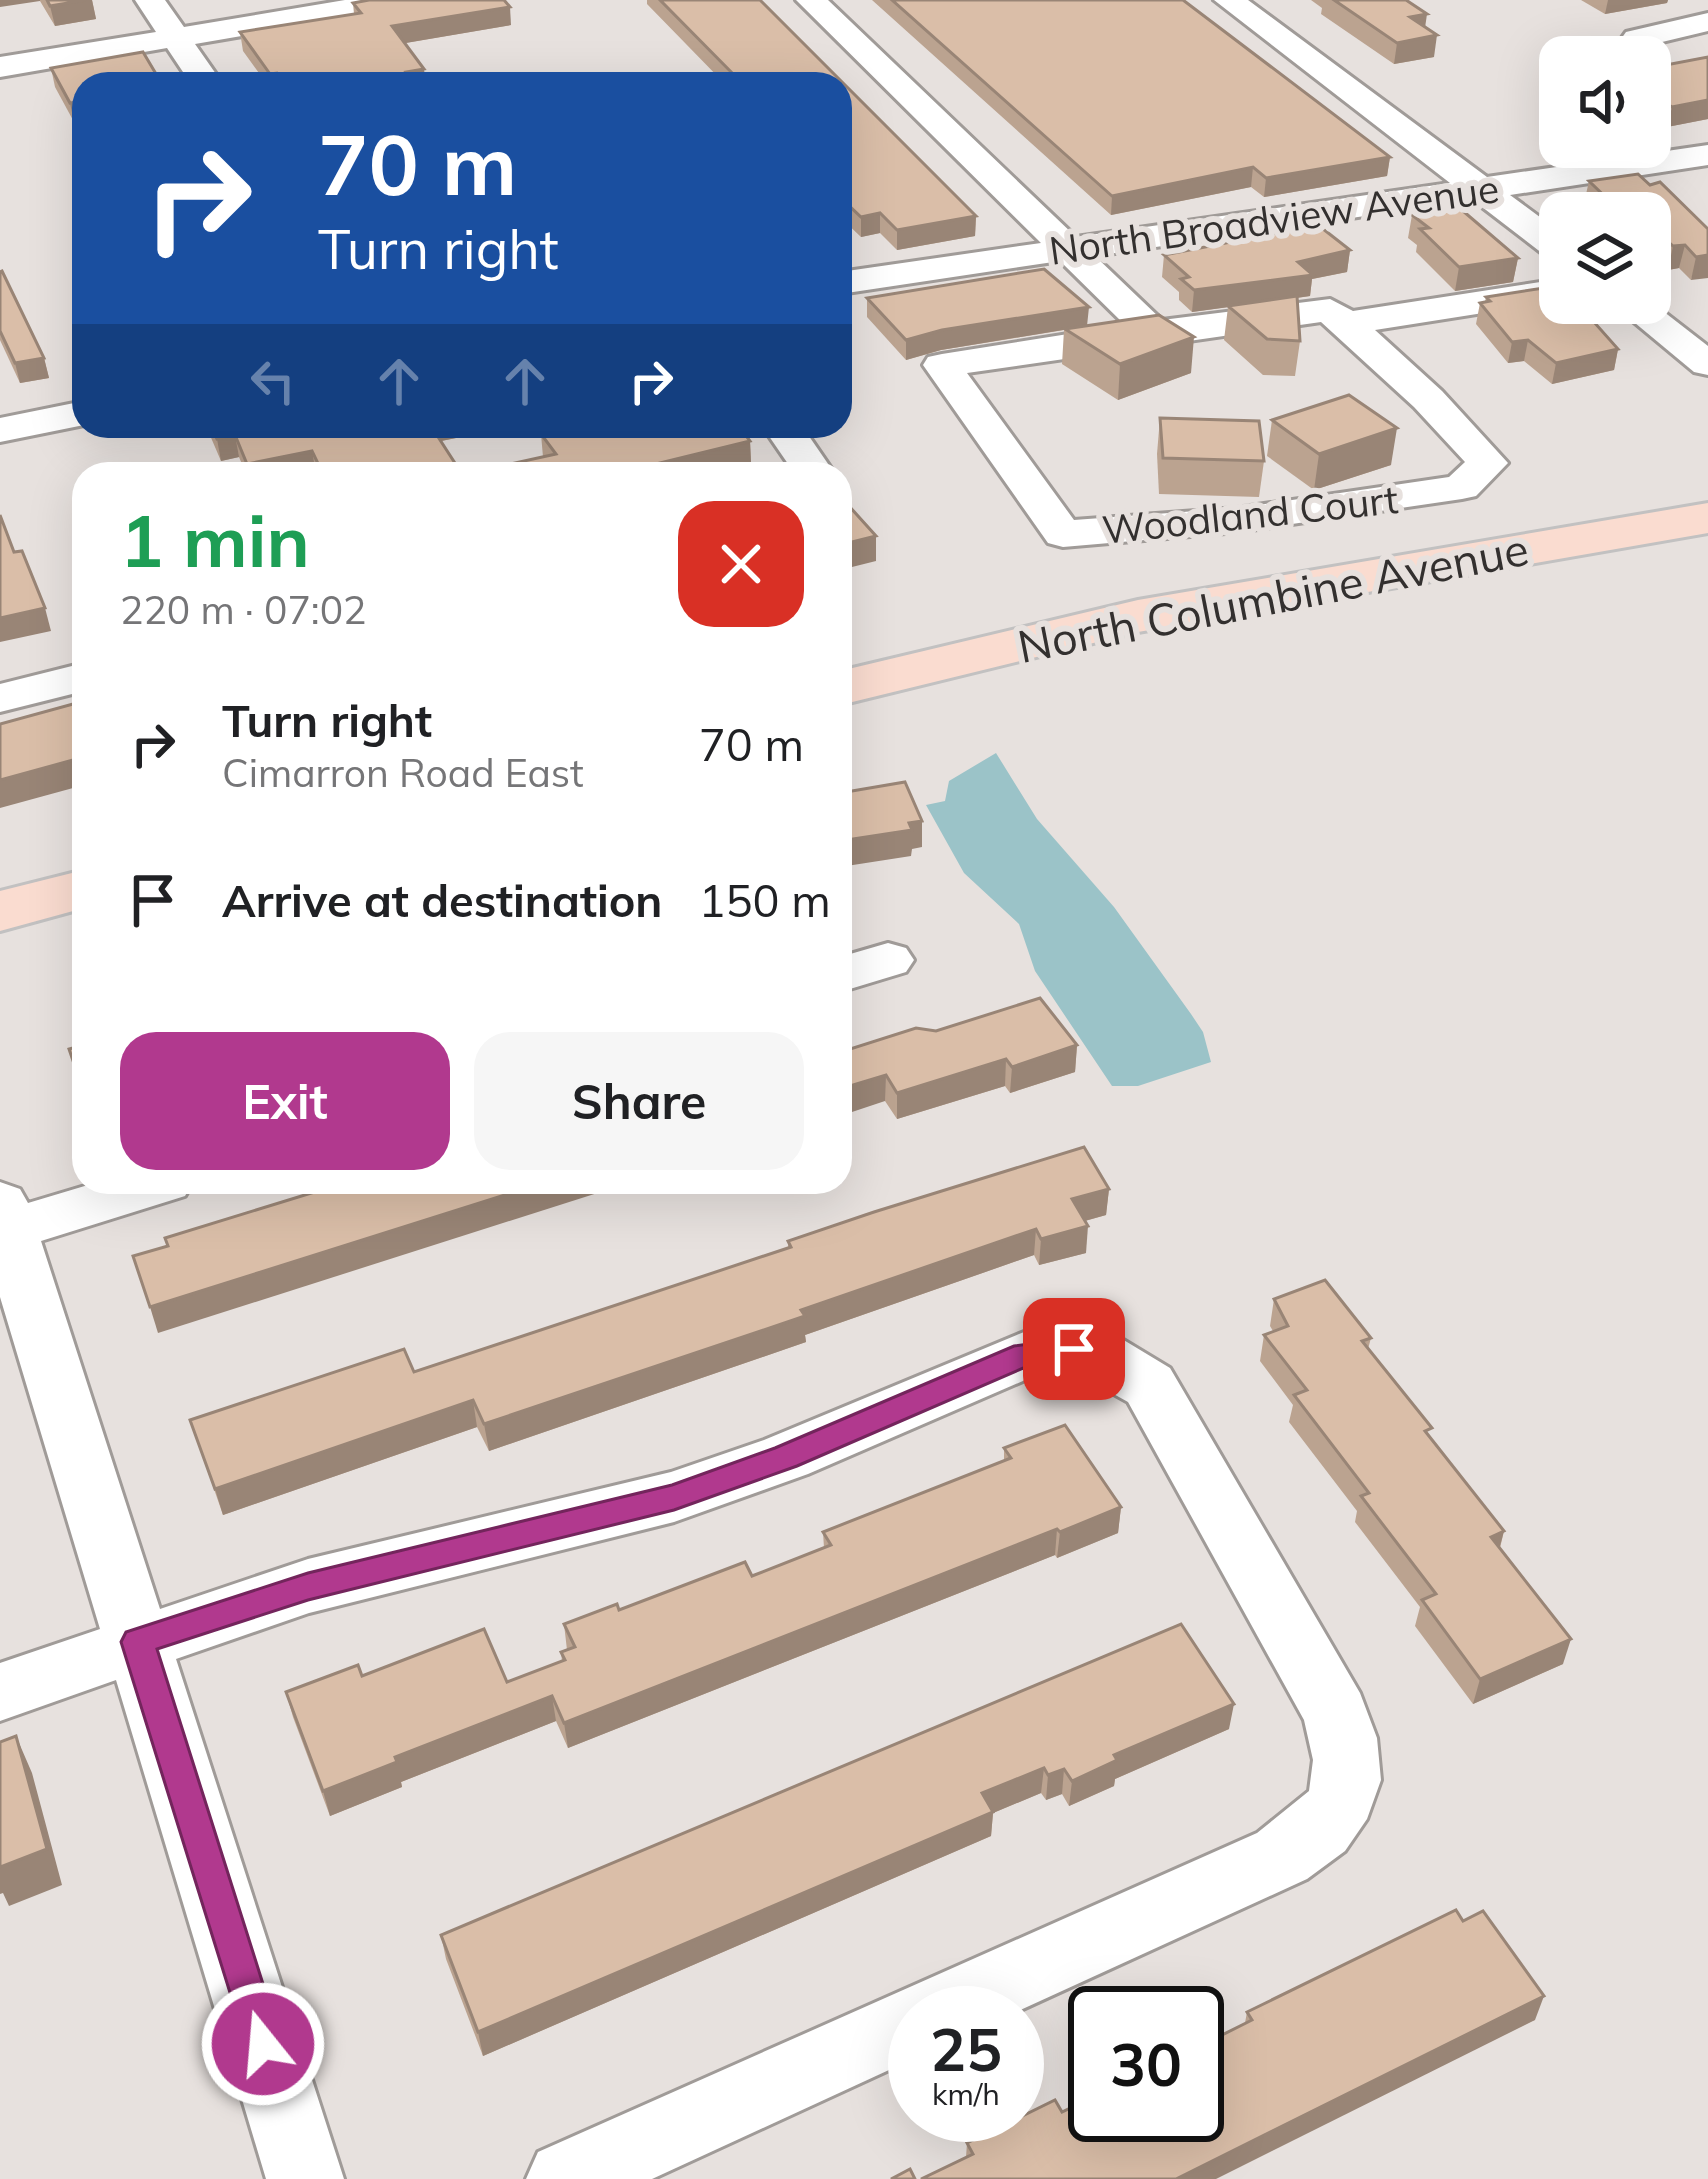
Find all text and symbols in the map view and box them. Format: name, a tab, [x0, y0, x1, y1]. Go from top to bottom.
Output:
map controls	[1539, 36, 1671, 324]
button: sound	[1539, 36, 1671, 168]
text: 70 m	[318, 111, 517, 216]
icon: right	[120, 120, 276, 276]
street label: North Broadview Avenue	[1046, 163, 1502, 275]
button: layers	[1539, 192, 1671, 324]
text: Turn right	[318, 215, 559, 283]
icon: left	[240, 348, 306, 414]
icon: ahead	[366, 348, 432, 414]
icon: ahead	[492, 348, 558, 414]
icon: right	[618, 348, 684, 414]
street label: Woodland Court	[1100, 474, 1400, 554]
text: 1 min	[120, 495, 310, 585]
button: close	[678, 501, 804, 627]
street label: North Columbine Avenue	[1013, 520, 1533, 674]
text: 220 m · 07:02	[120, 585, 366, 634]
text: Turn right	[222, 692, 432, 748]
icon: right	[120, 711, 186, 777]
text: 70 m	[699, 716, 804, 772]
text: Cimarron Road East	[222, 748, 584, 797]
icon: arrive	[120, 867, 186, 933]
text: Arrive at destination	[222, 872, 662, 928]
text: 150 m	[698, 872, 831, 928]
button: Exit	[120, 1032, 450, 1170]
button: Share	[474, 1032, 804, 1170]
pin	[1023, 1298, 1125, 1400]
icon: arrive	[1041, 1316, 1107, 1382]
position arrow	[200, 1981, 326, 2107]
speed limit sign: 30	[1068, 1986, 1224, 2142]
text: 25	[930, 2011, 1002, 2086]
text: km/h	[932, 2075, 1000, 2113]

